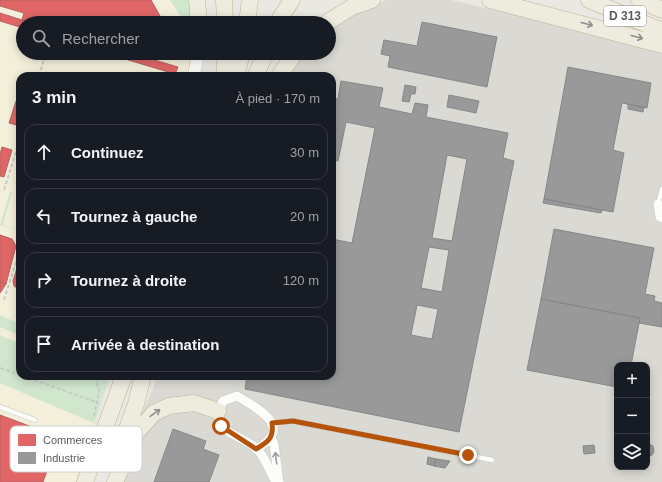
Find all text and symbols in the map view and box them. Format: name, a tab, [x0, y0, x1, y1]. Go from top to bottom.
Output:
road number: D 313	[604, 6, 646, 26]
search box	[16, 16, 336, 60]
one-way arrow	[580, 21, 593, 29]
icon: search	[30, 27, 52, 49]
text: Rechercher	[62, 30, 140, 47]
one-way arrow	[630, 34, 643, 41]
text: 3 min	[32, 88, 76, 107]
text: À pied · 170 m	[235, 91, 320, 106]
icon: ahead	[33, 141, 55, 163]
text: Continuez	[71, 144, 144, 161]
text: 30 m	[290, 145, 319, 160]
icon: left	[33, 205, 55, 227]
text: Tournez à gauche	[71, 208, 197, 225]
text: 20 m	[290, 209, 319, 224]
icon: right	[33, 269, 55, 291]
text: Tournez à droite	[71, 272, 187, 289]
text: 120 m	[283, 273, 319, 288]
icon: arrive	[33, 333, 55, 355]
text: Arrivée à destination	[71, 336, 219, 353]
map controls	[614, 362, 650, 470]
button: +	[614, 362, 650, 398]
button: −	[614, 398, 650, 434]
one-way arrow	[150, 409, 161, 417]
route start	[212, 417, 230, 435]
legend	[10, 426, 142, 472]
text: Commerces	[43, 434, 103, 446]
button: layers	[614, 434, 650, 470]
route end	[459, 446, 477, 464]
text: Industrie	[43, 452, 85, 464]
one-way arrow	[272, 452, 280, 465]

